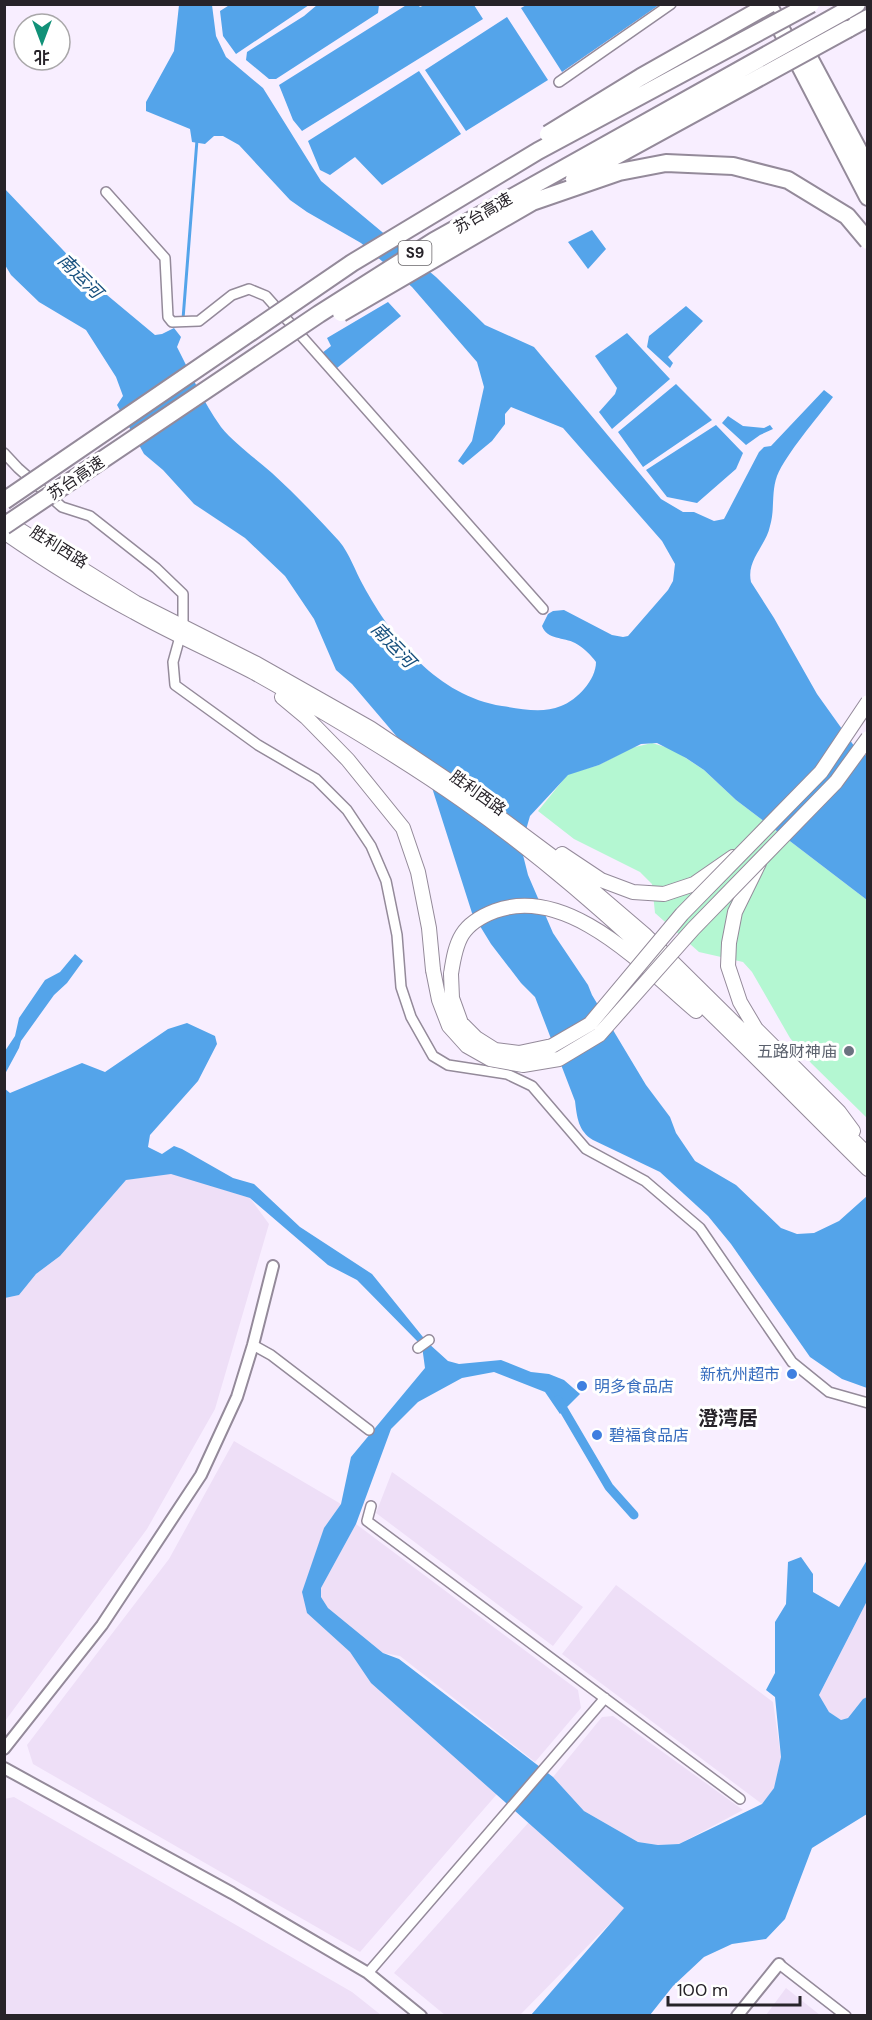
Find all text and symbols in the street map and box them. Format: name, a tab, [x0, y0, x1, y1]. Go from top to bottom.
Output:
north arrow	[12, 12, 72, 72]
text: 北	[34, 46, 50, 67]
street label: 苏台高速	[450, 188, 516, 238]
road number: S9	[398, 241, 432, 265]
water label: 南运河	[52, 248, 110, 306]
street label: 苏台高速	[44, 451, 108, 505]
street label: 胜利西路	[26, 521, 92, 573]
water label: 南运河	[366, 617, 422, 675]
street label: 胜利西路	[446, 766, 510, 820]
place label: 五路财神庙	[757, 1041, 837, 1062]
marker: 五路财神庙	[842, 1044, 856, 1058]
place label: 新杭州超市	[700, 1364, 780, 1385]
marker: 新杭州超市	[785, 1367, 799, 1381]
place label: 明多食品店	[594, 1376, 674, 1397]
marker: 明多食品店	[575, 1379, 589, 1393]
district label: 澄湾居	[698, 1405, 758, 1431]
place label: 碧福食品店	[609, 1425, 689, 1446]
marker: 碧福食品店	[590, 1428, 604, 1442]
scale bar	[668, 1969, 800, 2007]
text: 100 m	[677, 1978, 728, 2002]

